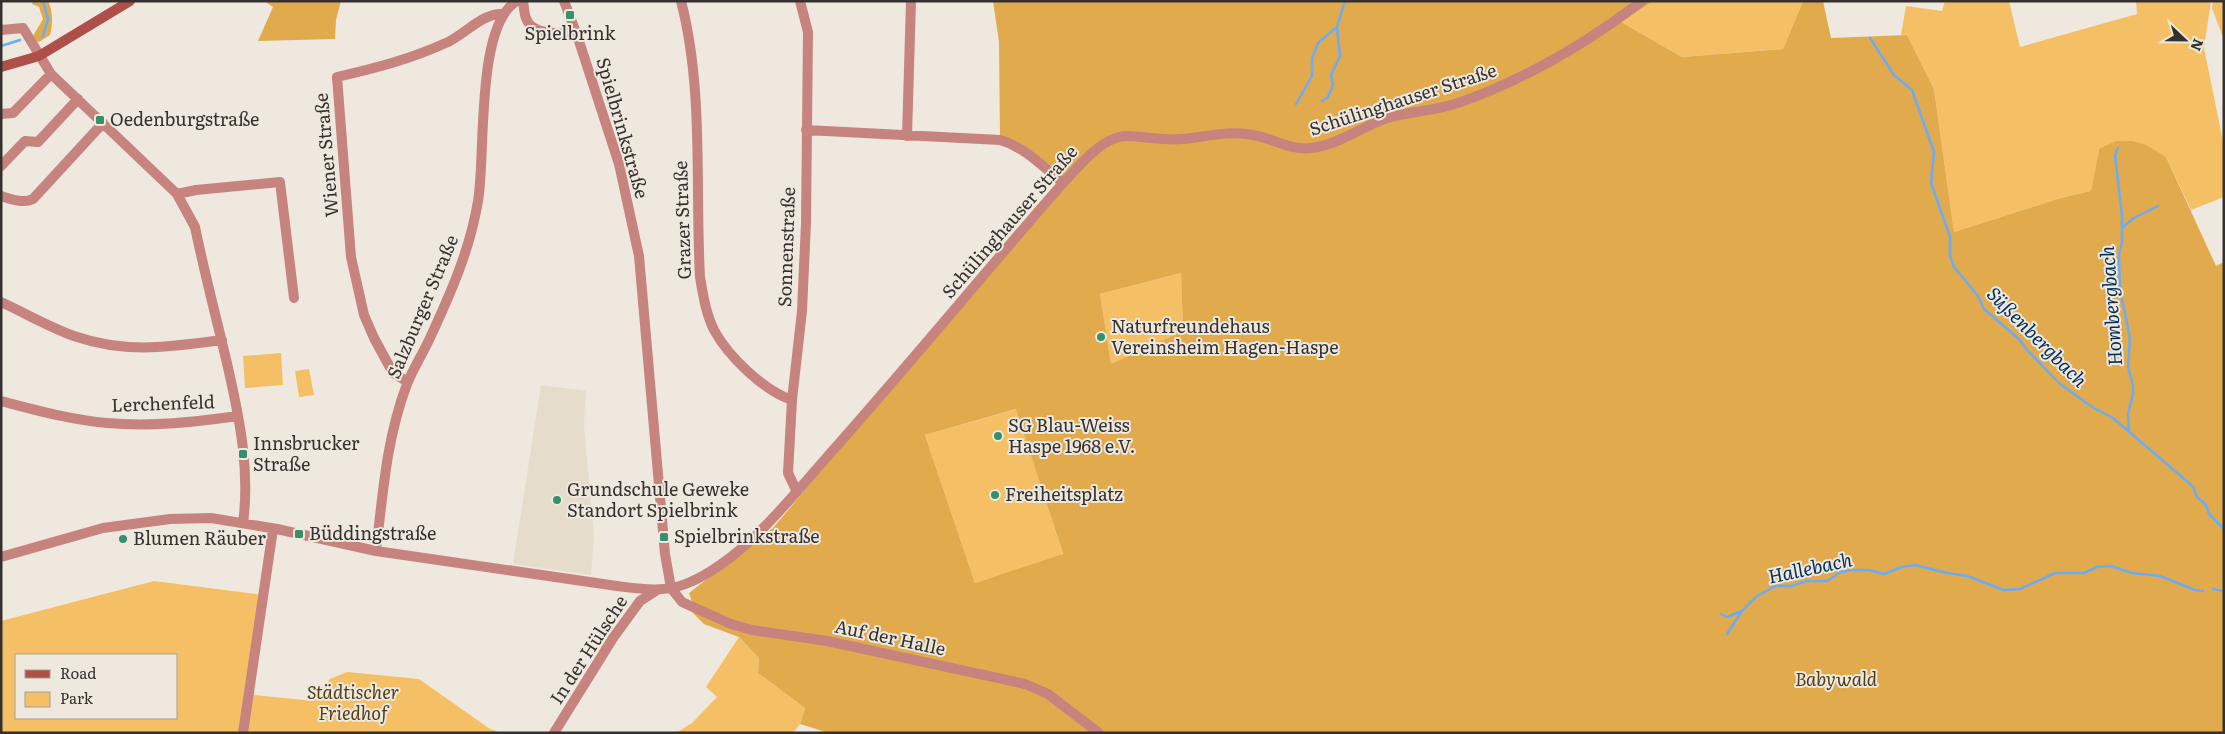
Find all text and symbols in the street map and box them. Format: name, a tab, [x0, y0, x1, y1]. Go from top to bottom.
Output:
marker: Spielbrink	[564, 9, 576, 21]
north arrow	[2160, 15, 2210, 65]
place label: Spielbrink	[524, 19, 617, 46]
text: N	[2186, 36, 2209, 55]
street label: Spielbrinkstraße	[590, 54, 656, 201]
street label: Schülinghauser Straße	[1305, 56, 1500, 142]
street label: Wiener Straße	[307, 92, 344, 218]
place label: Oedenburgstraße	[110, 105, 259, 132]
marker: Oedenburgstraße	[94, 114, 106, 126]
street label: Schülinghauser Straße	[935, 138, 1083, 304]
street label: Grazer Straße	[666, 160, 697, 280]
street label: Sonnenstraße	[770, 186, 801, 307]
street label: Salzburger Straße	[379, 230, 464, 383]
water label: Hombergbach	[2092, 245, 2128, 367]
water label: Süßenbergbach	[1981, 280, 2094, 393]
place label: Naturfreundehaus Vereinsheim Hagen-Haspe	[1111, 312, 1339, 360]
marker: Naturfreundehaus Vereinsheim Hagen-Haspe	[1095, 331, 1107, 343]
street label: Lerchenfeld	[111, 387, 215, 418]
place label: SG Blau-Weiss Haspe 1968 e.V.	[1008, 411, 1136, 459]
place label: Innsbrucker Straße	[253, 429, 360, 477]
marker: SG Blau-Weiss Haspe 1968 e.V.	[992, 430, 1004, 442]
marker: Innsbrucker Straße	[237, 448, 249, 460]
place label: Grundschule Geweke Standort Spielbrink	[567, 475, 749, 523]
place label: Freiheitsplatz	[1005, 480, 1123, 507]
marker: Freiheitsplatz	[989, 489, 1001, 501]
marker: Grundschule Geweke Standort Spielbrink	[551, 494, 563, 506]
place label: Büddingstraße	[309, 519, 436, 546]
place label: Spielbrinkstraße	[674, 522, 820, 549]
place label: Blumen Räuber	[133, 524, 266, 551]
marker: Büddingstraße	[293, 528, 305, 540]
marker: Spielbrinkstraße	[658, 531, 670, 543]
marker: Blumen Räuber	[117, 533, 129, 545]
water label: Hallebach	[1765, 544, 1854, 590]
street label: In der Hülsche	[542, 589, 633, 709]
street label: Auf der Halle	[832, 612, 948, 661]
legend	[15, 654, 178, 719]
text: Road	[60, 661, 96, 684]
park label: Babywald	[1795, 665, 1878, 692]
park label: Städtischer Friedhof	[307, 678, 399, 726]
text: Park	[60, 686, 94, 709]

